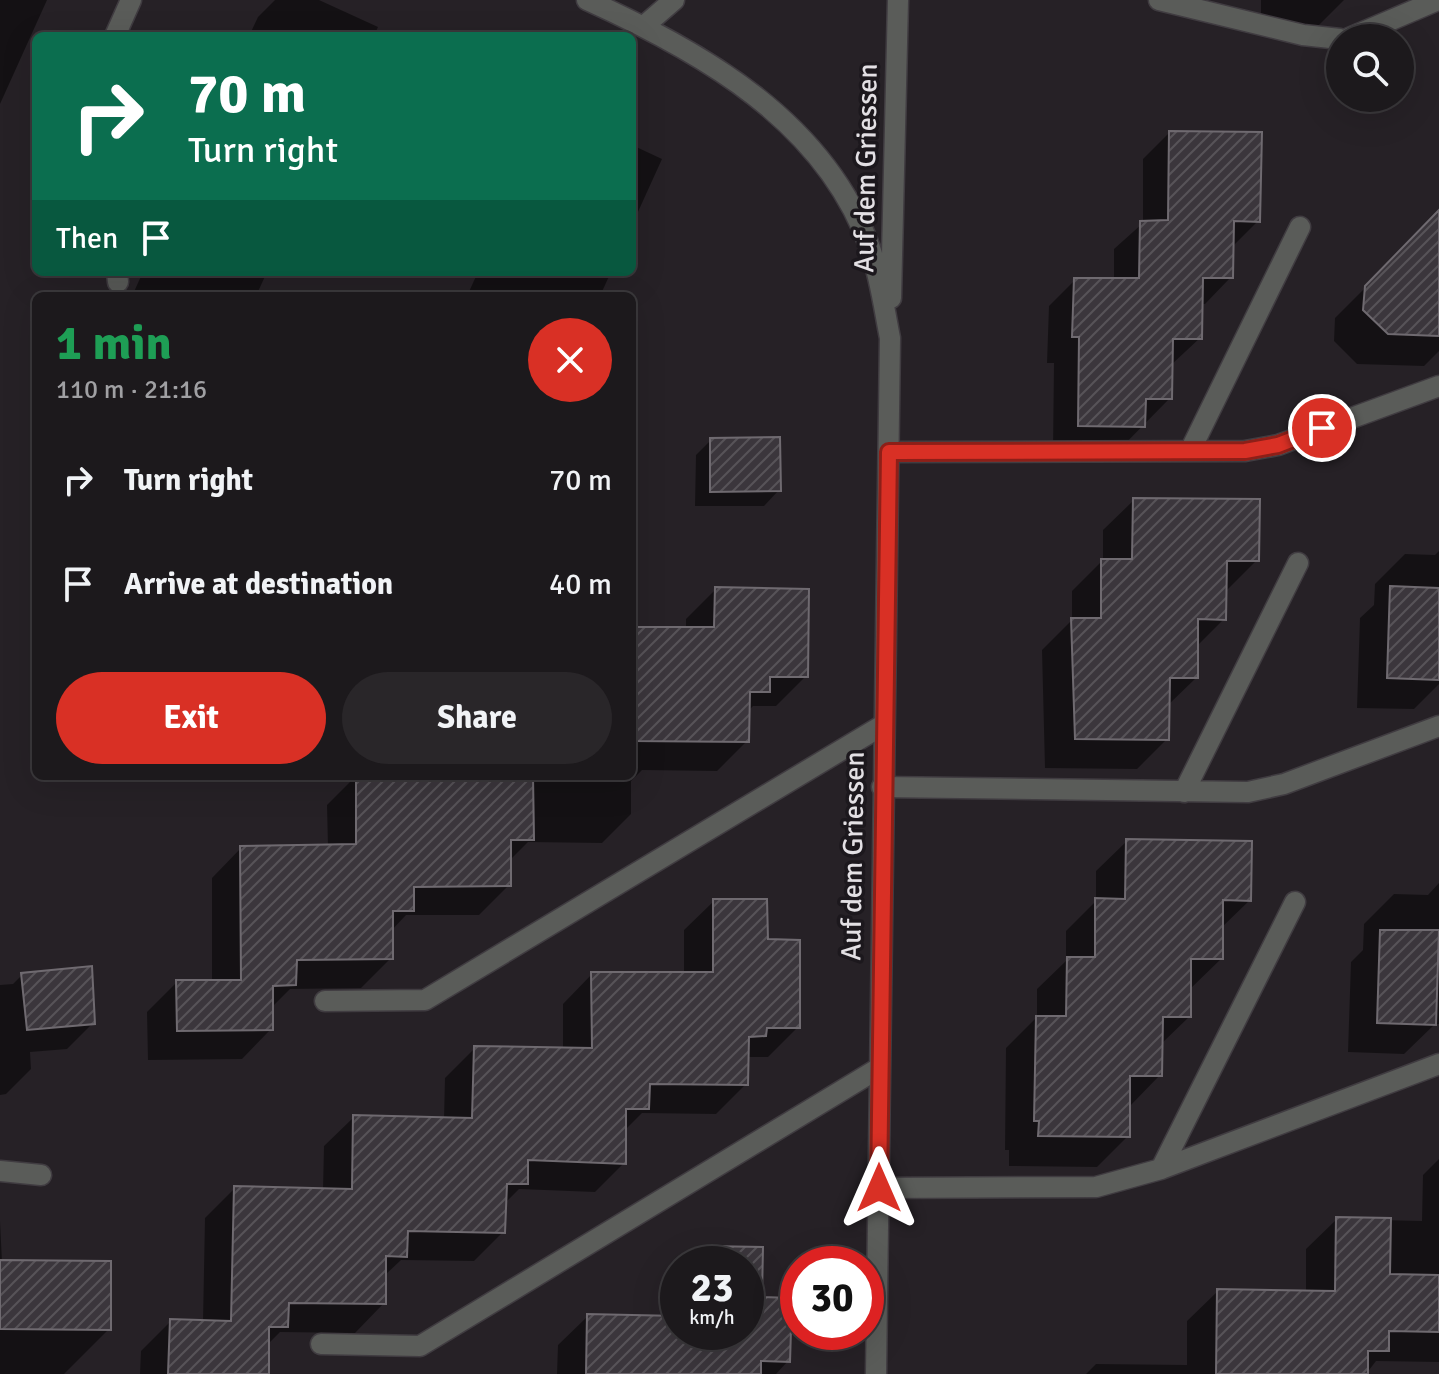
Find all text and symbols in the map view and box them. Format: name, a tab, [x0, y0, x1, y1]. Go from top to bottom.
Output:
map controls	[1326, 24, 1414, 112]
button: search	[1326, 24, 1414, 112]
text: 70 m	[188, 59, 306, 128]
street label: Auf dem Griessen	[847, 63, 885, 273]
icon: right	[56, 64, 160, 168]
text: Turn right	[188, 128, 338, 173]
icon: arrive	[134, 216, 178, 260]
text: Then	[56, 220, 118, 257]
text: 1 min	[56, 314, 172, 373]
button: close	[528, 318, 612, 402]
text: 110 m · 21:16	[56, 374, 207, 406]
pin	[1288, 394, 1356, 462]
icon: arrive	[1300, 406, 1344, 450]
icon: right	[56, 458, 100, 502]
text: Turn right	[124, 462, 253, 499]
text: 70 m	[549, 462, 612, 499]
icon: arrive	[56, 562, 100, 606]
text: Arrive at destination	[124, 566, 393, 603]
text: 40 m	[549, 566, 612, 603]
button: Exit	[56, 672, 326, 764]
button: Share	[342, 672, 612, 764]
street label: Auf dem Griessen	[834, 751, 872, 961]
position arrow	[837, 1146, 921, 1230]
speed limit sign: 30	[780, 1246, 884, 1350]
text: 23	[690, 1263, 734, 1313]
text: km/h	[689, 1305, 735, 1330]

